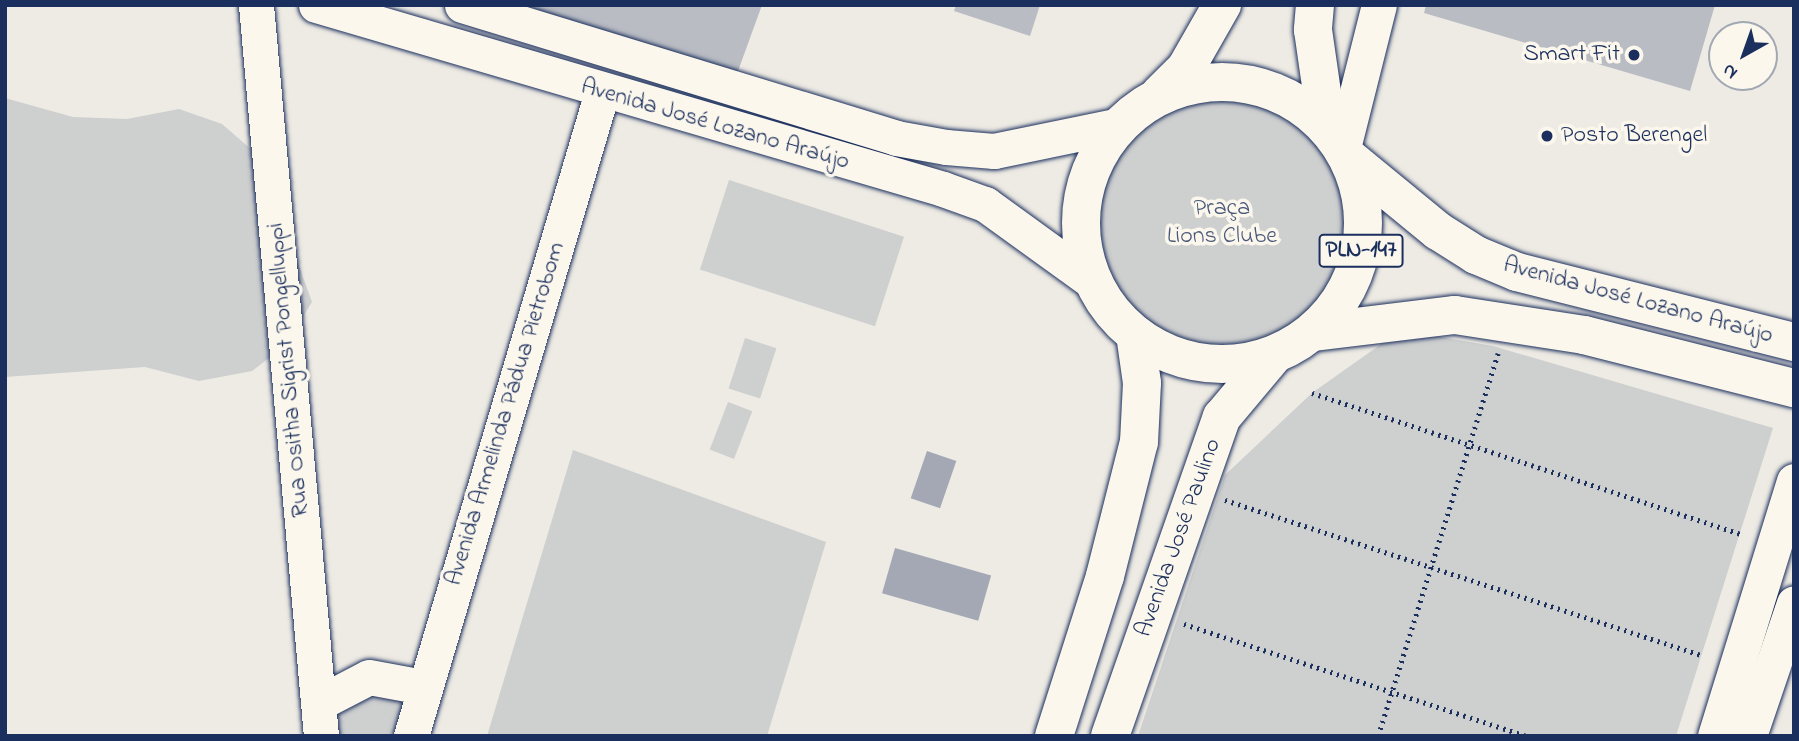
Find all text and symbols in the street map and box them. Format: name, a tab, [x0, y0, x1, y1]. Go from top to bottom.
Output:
north arrow	[1708, 21, 1778, 91]
place label: Smart Fit	[1524, 41, 1620, 69]
marker: Smart Fit	[1626, 47, 1642, 63]
text: N	[1717, 56, 1744, 85]
street label: Avenida José Lozano Araújo	[577, 73, 853, 177]
place label: Posto Berengel	[1561, 122, 1707, 150]
marker: Posto Berengel	[1539, 128, 1555, 144]
park label: Praça Lions Clube	[1167, 195, 1277, 251]
street label: Rua Ositha Sigrist Pongelluppi	[262, 221, 316, 519]
road number: PLN-147	[1317, 232, 1405, 270]
street label: Avenida Armelinda Pádua Pietrobom	[440, 239, 572, 589]
street label: Avenida José Lozano Araújo	[1500, 251, 1776, 351]
street label: Avenida José Paulino	[1130, 435, 1228, 641]

